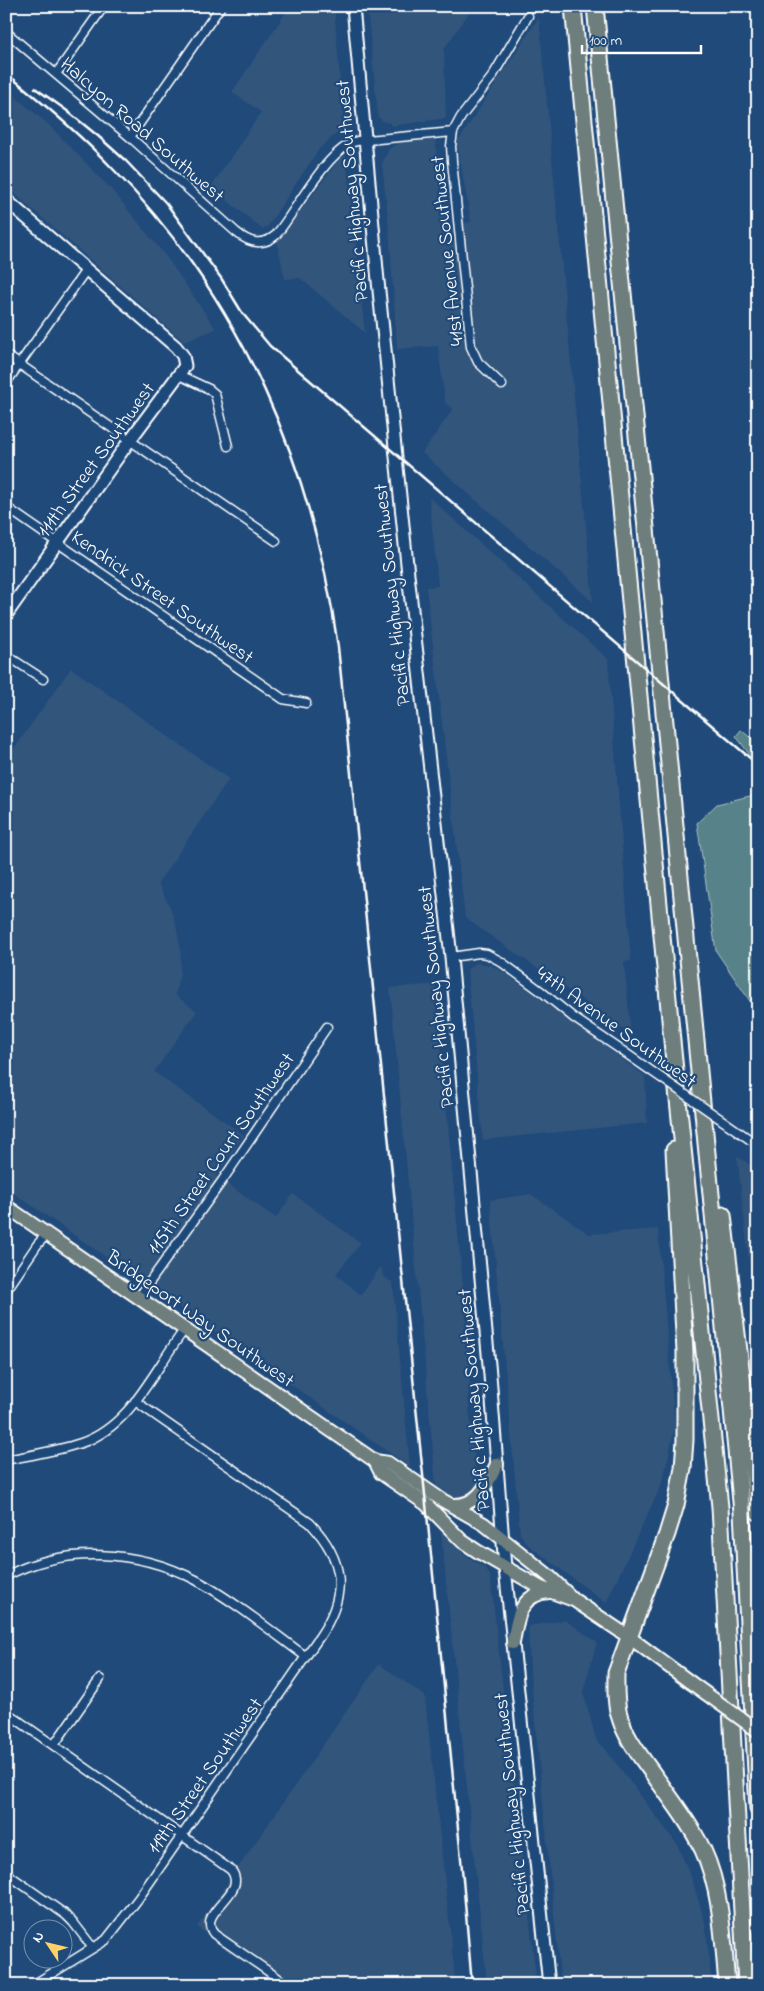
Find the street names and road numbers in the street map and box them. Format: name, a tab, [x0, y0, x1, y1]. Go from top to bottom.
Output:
street label: Halcyon Road Southwest	[53, 51, 230, 211]
street label: Pacific Highway Southwest	[329, 78, 379, 303]
street label: 41st Avenue Southwest	[424, 154, 473, 347]
street label: 111th Street Southwest	[31, 377, 163, 544]
street label: Pacific Highway Southwest	[367, 482, 421, 707]
street label: Kendrick Street Southwest	[64, 524, 259, 672]
street label: Pacific Highway Southwest	[411, 884, 465, 1109]
street label: 47th Avenue Southwest	[529, 960, 702, 1096]
street label: 115th Street Court Southwest	[141, 1047, 303, 1262]
street label: Bridgeport Way Southwest	[98, 1243, 300, 1397]
street label: Pacific Highway Southwest	[451, 1287, 501, 1512]
street label: Pacific Highway Southwest	[487, 1691, 541, 1916]
street label: 119th Street Southwest	[141, 1692, 271, 1861]

